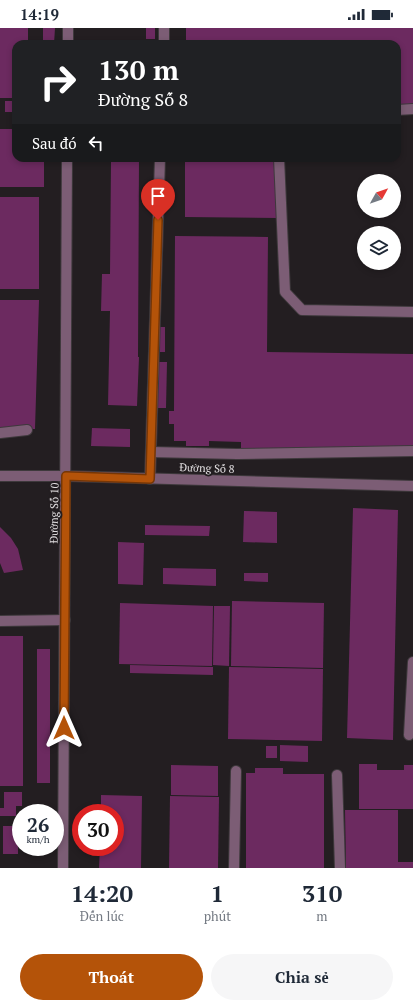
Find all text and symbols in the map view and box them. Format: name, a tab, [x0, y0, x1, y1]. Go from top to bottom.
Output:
text: 14:19	[20, 4, 59, 24]
text: 130 m	[98, 51, 179, 88]
icon: right	[32, 56, 84, 108]
text: Đường Số 8	[98, 87, 188, 111]
icon: left	[85, 132, 107, 154]
text: Sau đó	[32, 133, 77, 153]
north arrow	[357, 174, 401, 218]
map controls	[357, 174, 401, 270]
pin	[141, 179, 175, 220]
icon: arrive	[147, 185, 169, 207]
button: layers	[357, 226, 401, 270]
street label: Đường Số 8	[179, 460, 235, 476]
street label: Đường Số 10	[46, 482, 62, 544]
position arrow	[43, 707, 85, 749]
speed limit sign: 30	[72, 804, 124, 856]
text: 26	[27, 811, 49, 838]
text: km/h	[26, 833, 50, 846]
text: 14:20	[71, 877, 133, 909]
text: 1	[211, 877, 224, 909]
text: 310	[302, 877, 342, 909]
text: Đến lúc	[80, 907, 124, 925]
text: phút	[204, 907, 231, 925]
text: m	[316, 907, 328, 925]
button: Thoát	[20, 954, 203, 1000]
button: Chia sẻ	[211, 954, 393, 1000]

